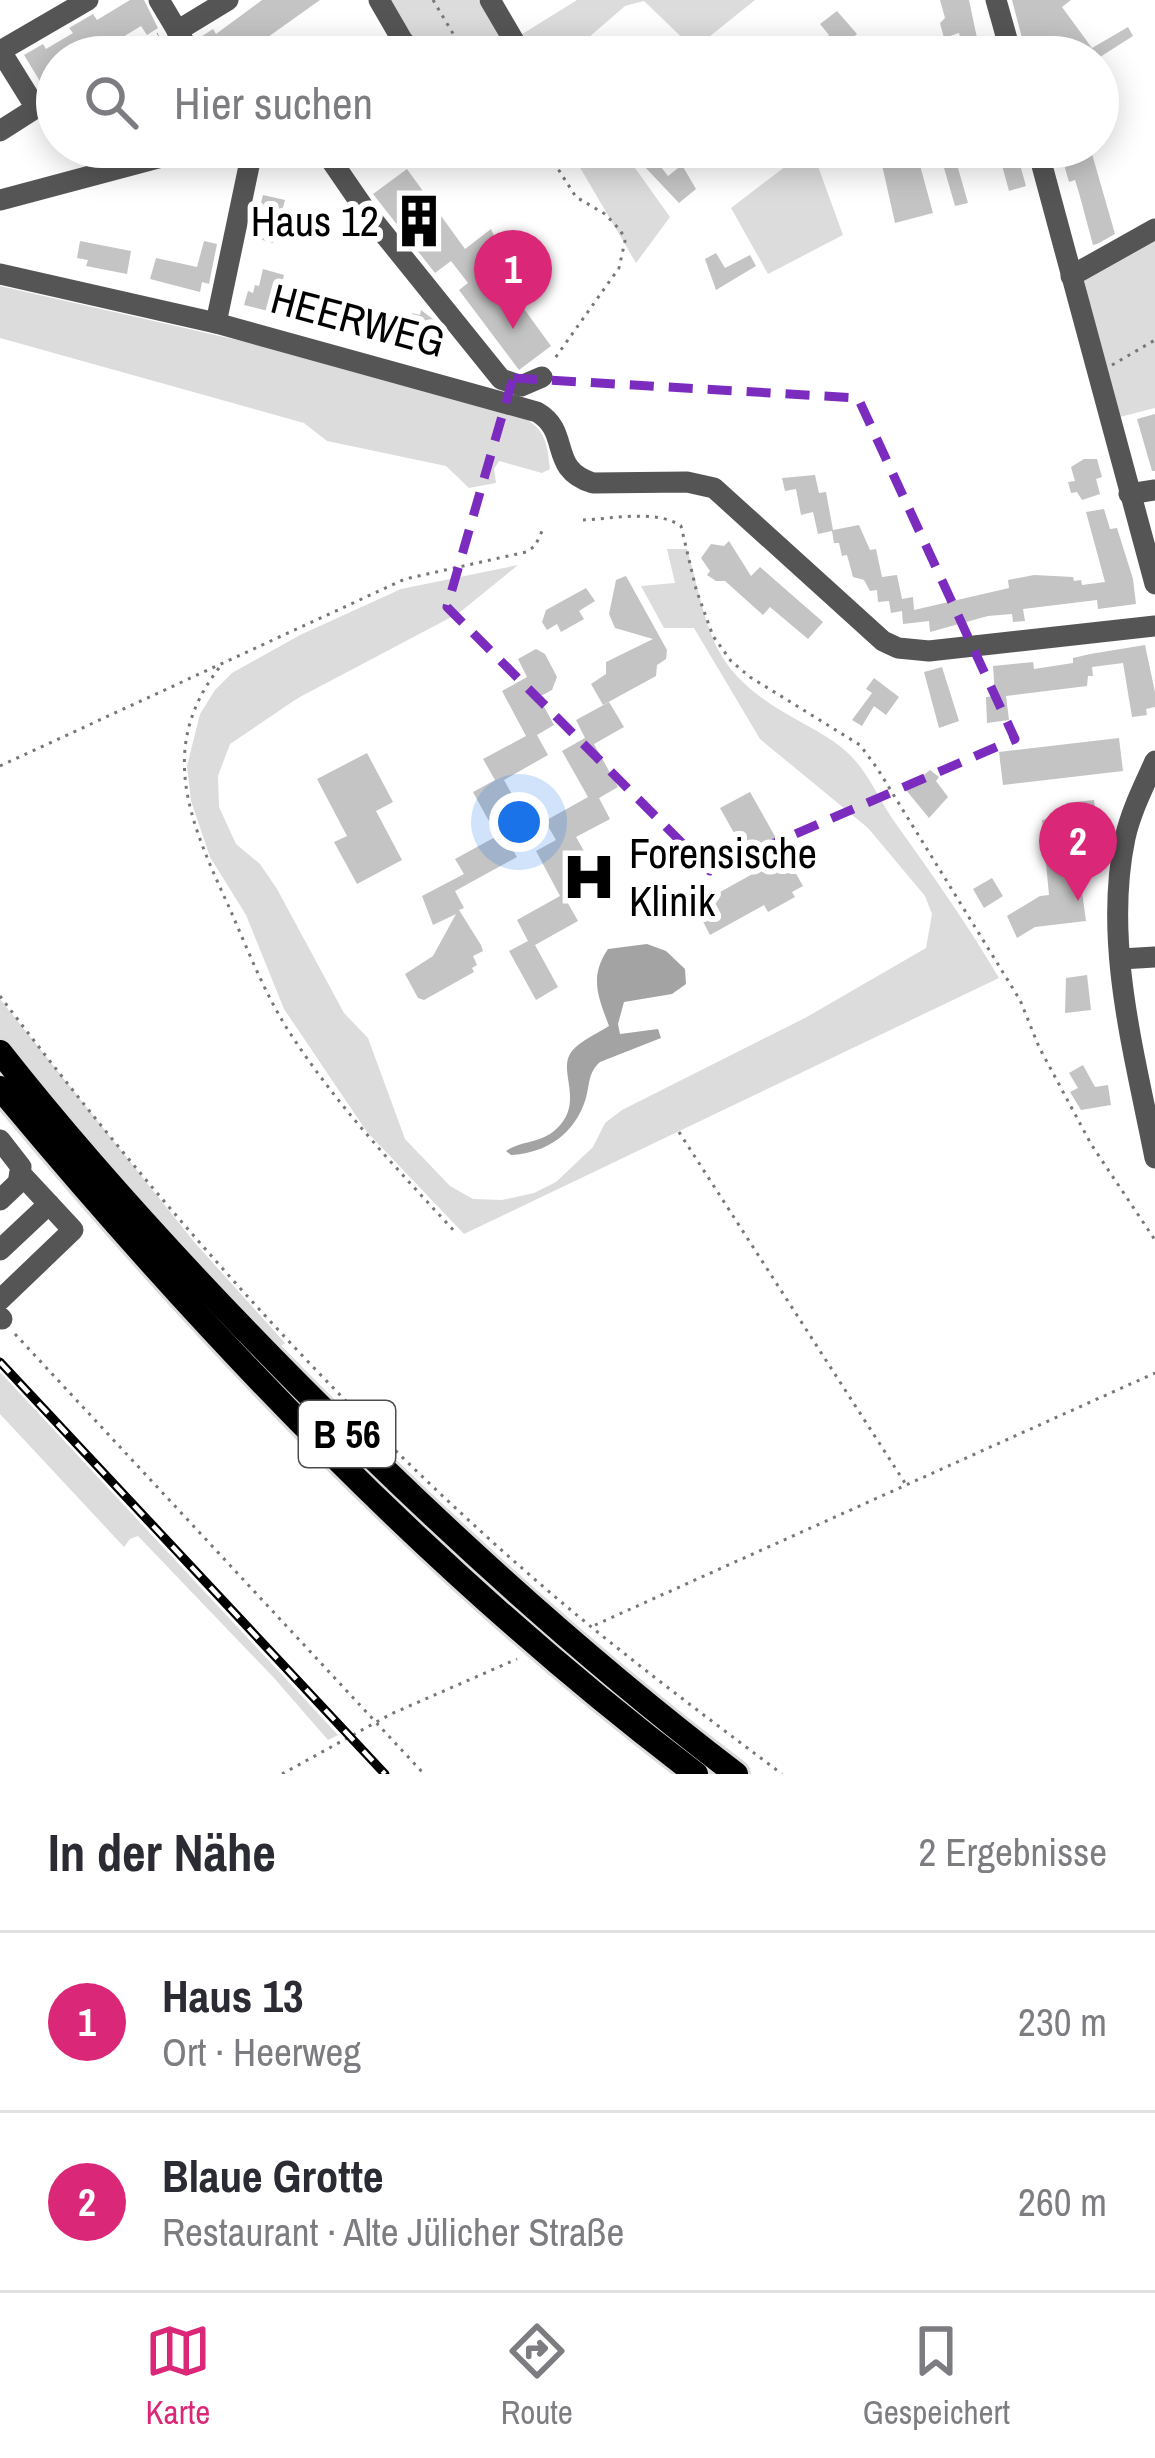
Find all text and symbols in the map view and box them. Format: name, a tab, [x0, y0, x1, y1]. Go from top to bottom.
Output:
search box	[36, 36, 1119, 168]
icon: search	[78, 69, 144, 135]
text: Hier suchen	[174, 72, 373, 133]
building icon: Haus 12	[390, 192, 448, 250]
place label: Haus 12	[251, 193, 379, 249]
pin: 1	[474, 230, 552, 329]
street label: HEERWEG	[265, 270, 451, 370]
your location	[489, 792, 549, 852]
pin: 2	[1039, 802, 1117, 901]
place label: Forensische Klinik	[629, 825, 817, 929]
hospital icon: Forensische Klinik	[560, 848, 618, 906]
road number: B 56	[299, 1401, 395, 1467]
text: In der Nähe	[48, 1818, 276, 1887]
text: 2 Ergebnisse	[919, 1826, 1107, 1878]
text: Haus 13	[162, 1965, 304, 2026]
text: 1	[78, 1996, 96, 2048]
text: 230 m	[1018, 1996, 1107, 2048]
text: Ort · Heerweg	[162, 2026, 361, 2078]
text: Blaue Grotte	[162, 2145, 383, 2206]
text: 2	[78, 2176, 96, 2228]
text: 260 m	[1018, 2176, 1107, 2228]
text: Restaurant · Alte Jülicher Straße	[162, 2206, 624, 2258]
tab: Karte	[145, 2318, 211, 2434]
tab: Route	[501, 2318, 573, 2434]
tab: Gespeichert	[863, 2318, 1010, 2434]

